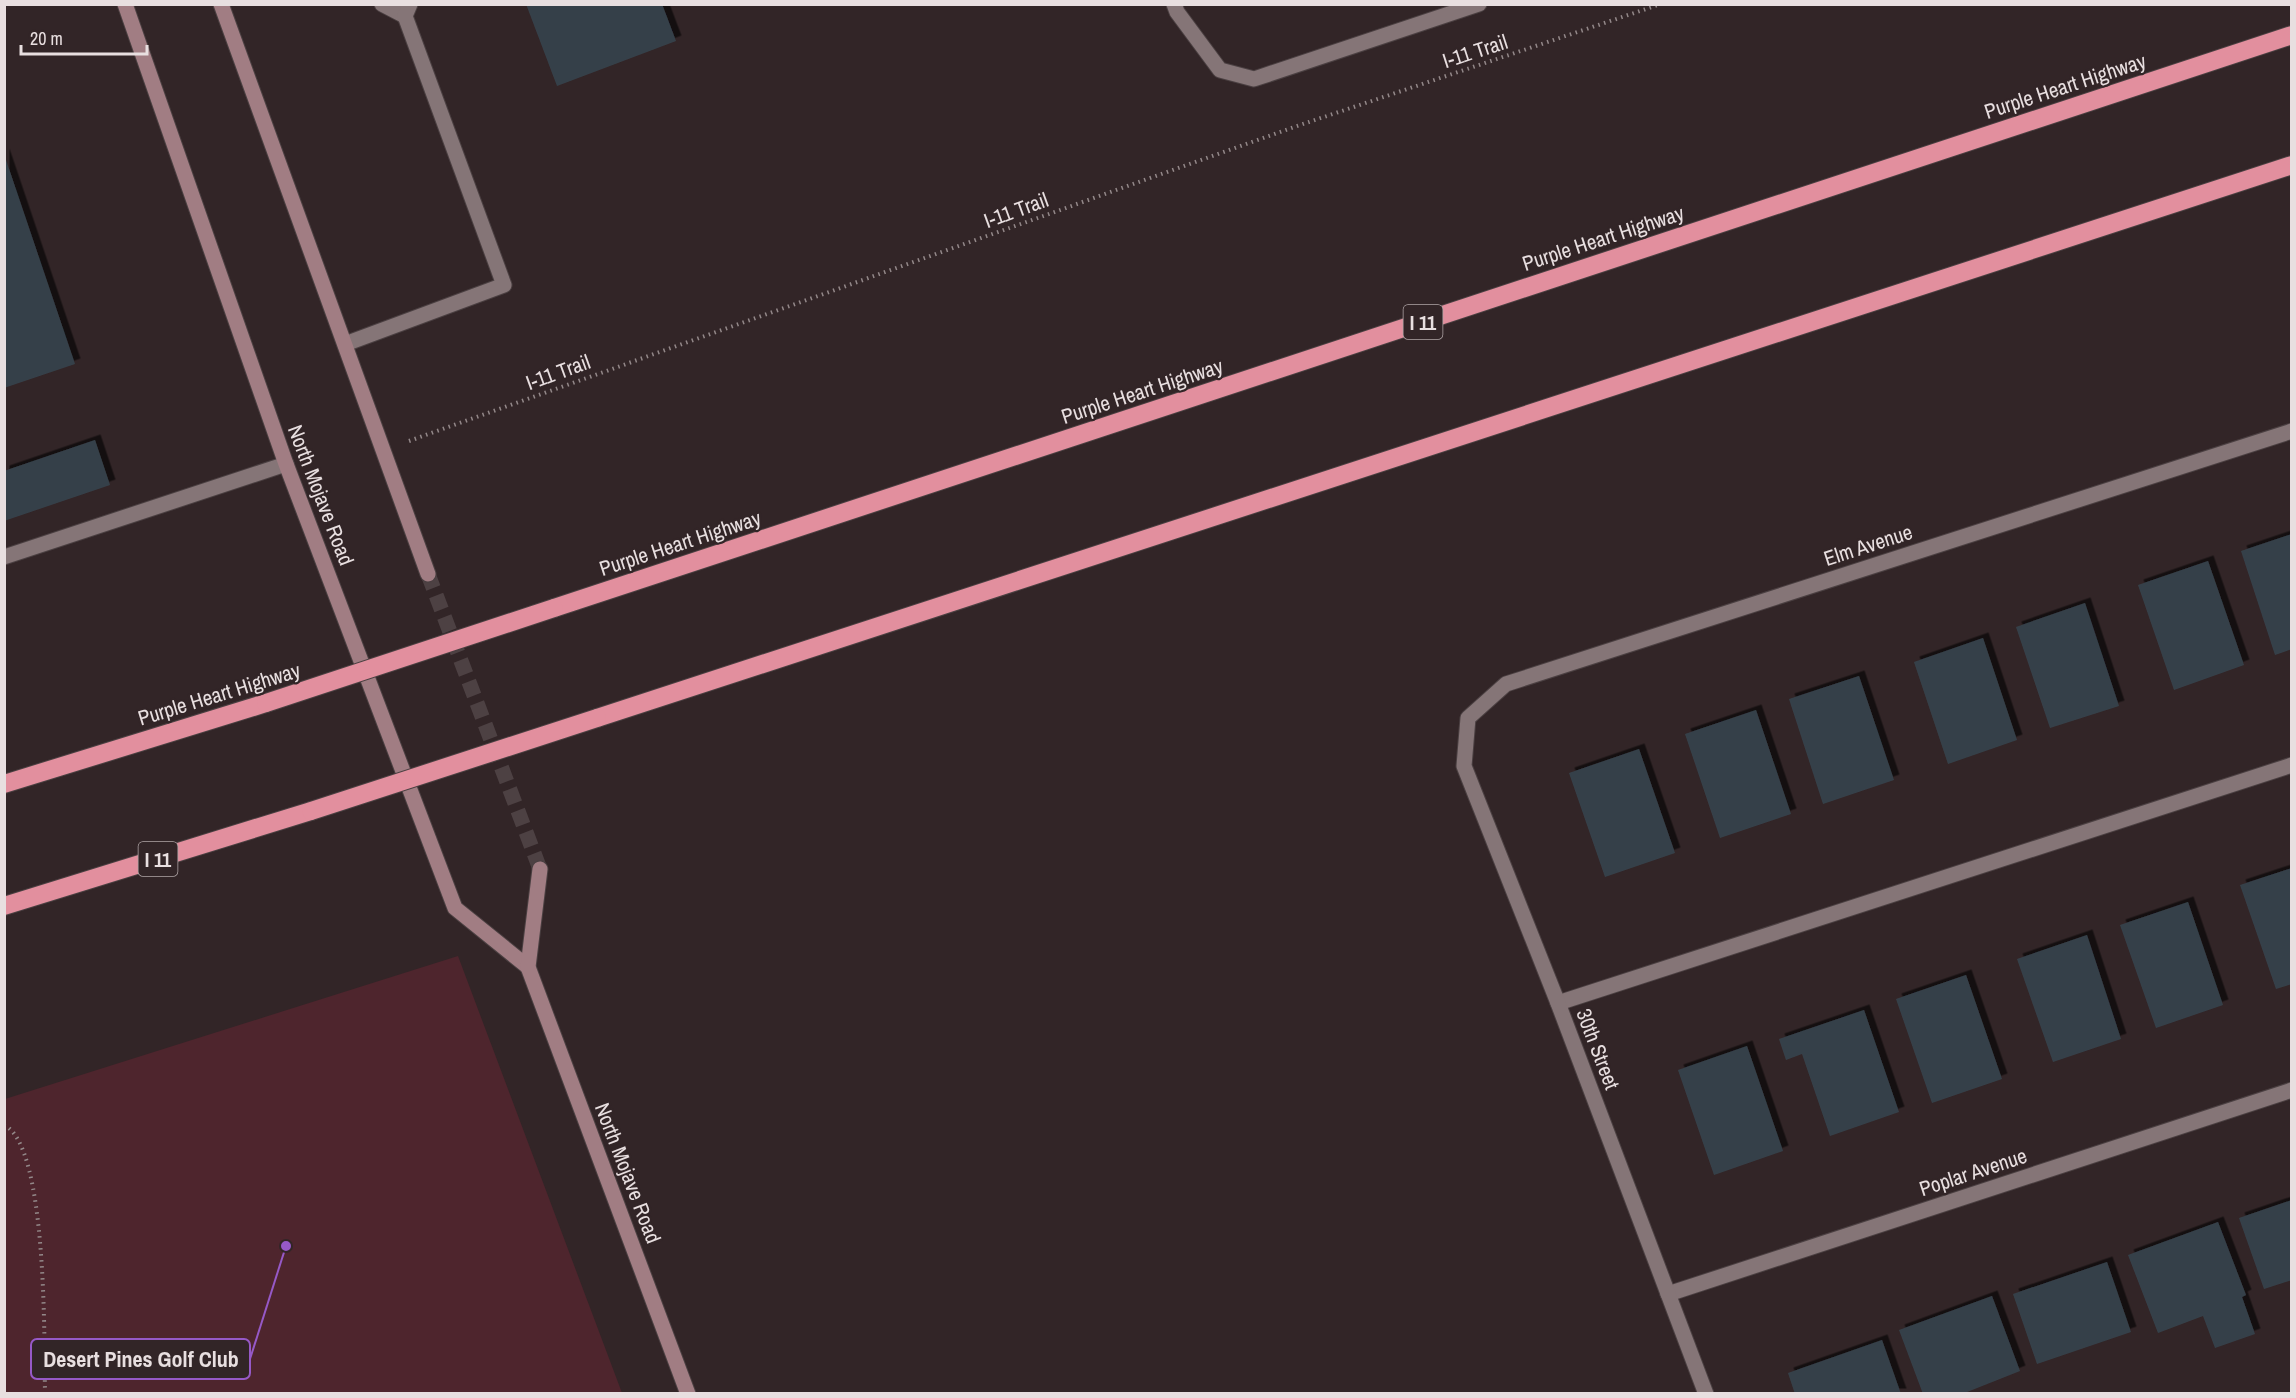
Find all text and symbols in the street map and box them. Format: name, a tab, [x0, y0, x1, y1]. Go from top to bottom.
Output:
scale bar	[21, 18, 147, 56]
text: 20 m	[30, 26, 63, 51]
street label: I-11 Trail	[1439, 27, 1511, 75]
street label: Purple Heart Highway	[1980, 46, 2150, 126]
street label: I-11 Trail	[980, 185, 1052, 235]
street label: Purple Heart Highway	[1518, 198, 1688, 278]
road number: I 11	[1404, 305, 1442, 339]
street label: I-11 Trail	[522, 347, 594, 397]
street label: Purple Heart Highway	[1057, 351, 1227, 431]
street label: North Mojave Road	[281, 421, 361, 569]
street label: Purple Heart Highway	[595, 503, 765, 583]
street label: Elm Avenue	[1820, 517, 1916, 573]
street label: Purple Heart Highway	[134, 655, 304, 732]
road number: I 11	[138, 842, 178, 876]
street label: 30th Street	[1569, 1004, 1627, 1094]
street label: North Mojave Road	[588, 1099, 668, 1247]
street label: Poplar Avenue	[1915, 1141, 2031, 1203]
callout: Desert Pines Golf Club	[31, 1339, 250, 1379]
text: Desert Pines Golf Club	[43, 1344, 239, 1374]

